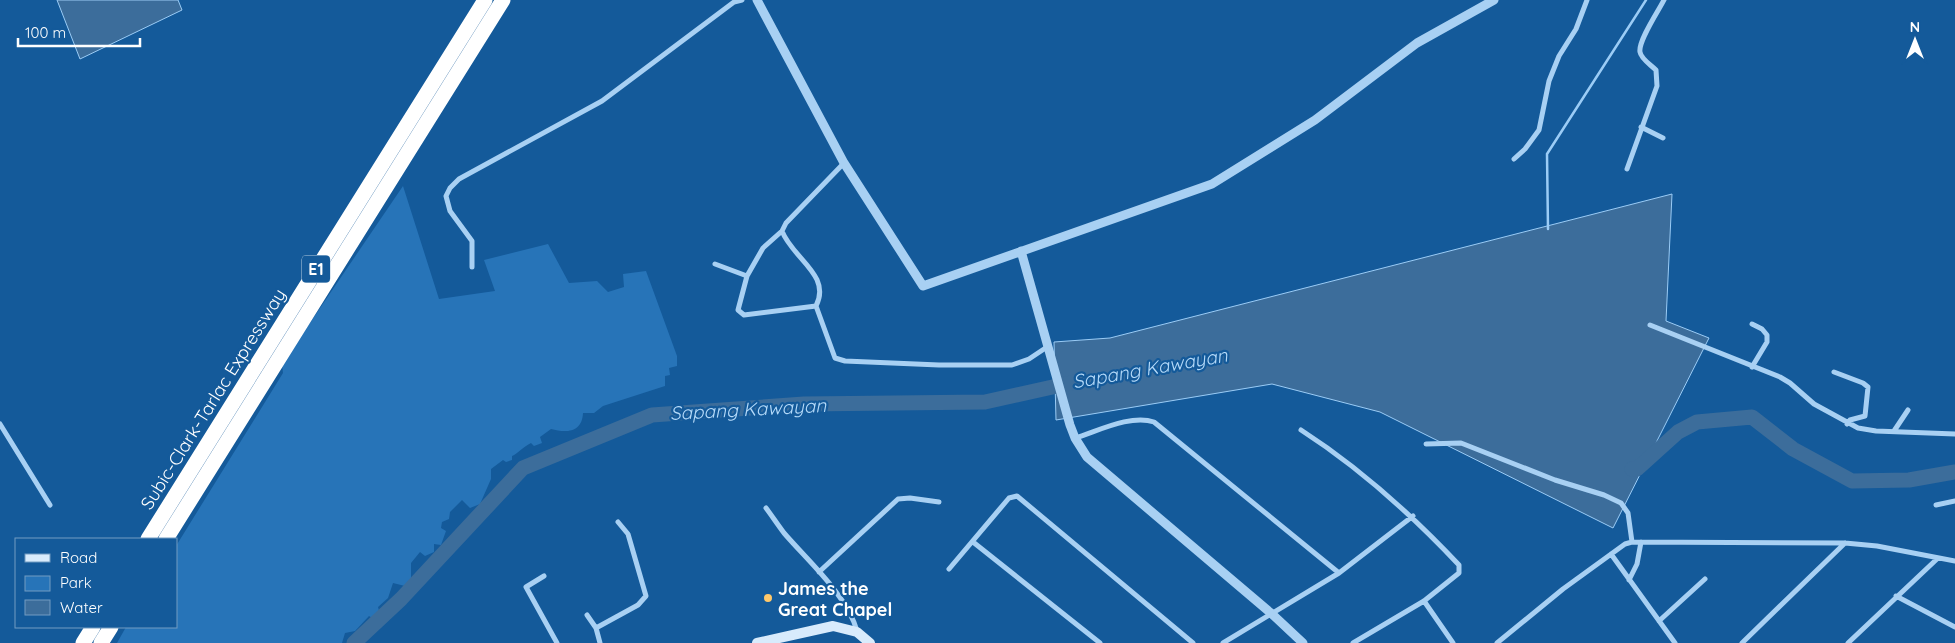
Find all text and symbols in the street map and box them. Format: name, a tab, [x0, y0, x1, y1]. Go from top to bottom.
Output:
scale bar	[18, 15, 140, 47]
north arrow	[1890, 15, 1940, 65]
text: N	[1910, 18, 1920, 36]
text: 100 m	[25, 23, 66, 42]
road number: E1	[302, 255, 330, 282]
street label: Subic-Clark-Tarlac Expressway	[135, 284, 291, 514]
water label: Sapang Kawayan	[1071, 342, 1230, 393]
water label: Sapang Kawayan	[669, 393, 828, 425]
legend	[15, 538, 178, 628]
text: Road	[60, 548, 97, 567]
text: Park	[60, 573, 92, 592]
place label: James the Great Chapel	[778, 577, 892, 621]
marker: James the Great Chapel	[762, 592, 774, 604]
text: Water	[60, 598, 103, 617]

